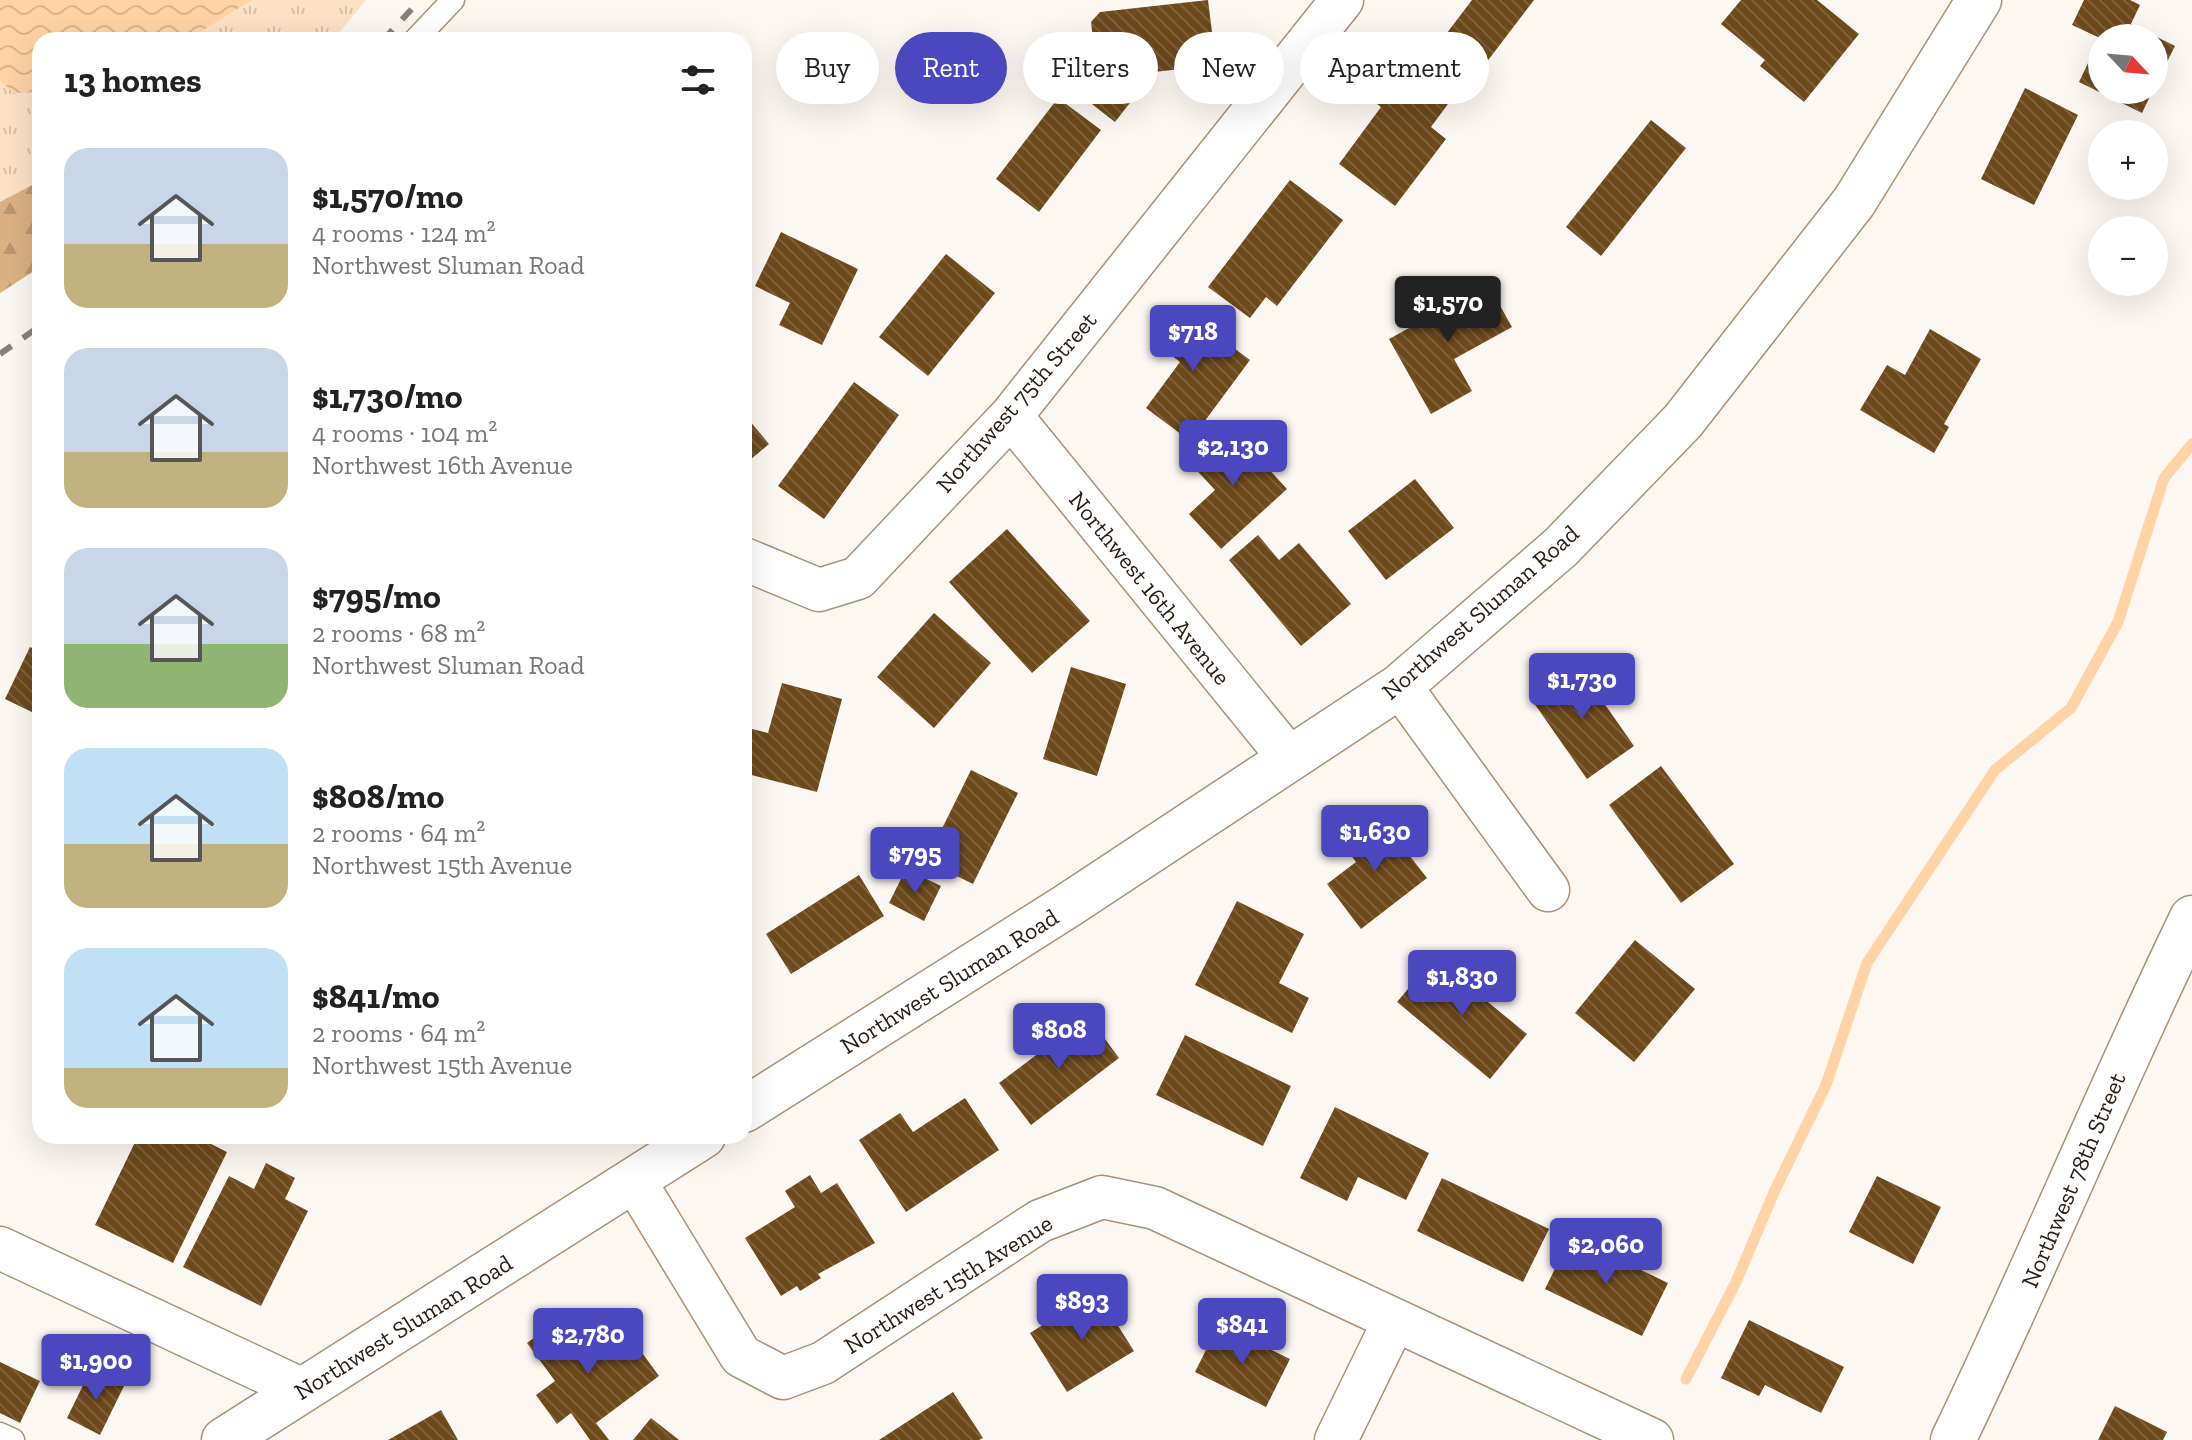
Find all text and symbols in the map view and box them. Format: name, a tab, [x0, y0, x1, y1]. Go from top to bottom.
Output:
north arrow	[2088, 24, 2168, 104]
map controls	[2088, 24, 2168, 296]
chip: Buy	[776, 32, 879, 104]
chip: Rent	[895, 32, 1007, 104]
chip: Filters	[1023, 32, 1158, 104]
chip: New	[1174, 32, 1284, 104]
chip: Apartment	[1300, 32, 1489, 104]
icon: filters	[676, 58, 720, 102]
text: 13 homes	[64, 60, 202, 101]
button: +	[2088, 120, 2168, 200]
text: $1,570/mo	[312, 176, 463, 217]
icon: home	[128, 180, 224, 276]
button: −	[2088, 216, 2168, 296]
text: 4 rooms · 124 m²	[312, 217, 496, 249]
text: Northwest Sluman Road	[312, 249, 584, 281]
pin: $1,570	[1383, 276, 1513, 344]
text: $1,570	[1413, 286, 1483, 318]
pin: $718	[1146, 305, 1240, 373]
street label: Northwest 75th Street	[930, 306, 1102, 498]
text: $718	[1168, 315, 1218, 347]
text: $1,730/mo	[312, 376, 463, 417]
icon: home	[128, 380, 224, 476]
text: 4 rooms · 104 m²	[312, 417, 497, 449]
pin: $2,130	[1168, 420, 1298, 488]
text: $2,130	[1197, 430, 1269, 462]
text: Northwest 16th Avenue	[312, 449, 573, 481]
street label: Northwest 16th Avenue	[1063, 485, 1237, 691]
street label: Northwest Sluman Road	[1376, 519, 1584, 705]
text: $795/mo	[312, 576, 441, 617]
icon: home	[128, 580, 224, 676]
text: 2 rooms · 68 m²	[312, 617, 485, 649]
text: Northwest Sluman Road	[312, 649, 584, 681]
pin: $1,730	[1517, 653, 1647, 721]
text: $1,730	[1547, 663, 1617, 695]
text: $808/mo	[312, 776, 444, 817]
icon: home	[128, 780, 224, 876]
pin: $1,630	[1310, 805, 1440, 873]
text: $1,630	[1339, 815, 1411, 847]
text: 2 rooms · 64 m²	[312, 817, 485, 849]
pin: $795	[868, 827, 962, 895]
text: $795	[888, 837, 942, 869]
text: Northwest 15th Avenue	[312, 849, 572, 881]
street label: Northwest Sluman Road	[835, 902, 1063, 1060]
pin: $1,830	[1397, 950, 1527, 1018]
text: $1,830	[1426, 960, 1498, 992]
text: $841/mo	[312, 976, 440, 1017]
icon: home	[128, 980, 224, 1076]
pin: $808	[1012, 1003, 1106, 1071]
text: $808	[1031, 1013, 1087, 1045]
text: 2 rooms · 64 m²	[312, 1017, 485, 1049]
text: Northwest 15th Avenue	[312, 1049, 572, 1081]
street label: Northwest 78th Street	[2015, 1068, 2131, 1292]
street label: Northwest 15th Avenue	[838, 1208, 1058, 1360]
pin: $2,060	[1541, 1218, 1671, 1286]
text: $2,060	[1568, 1228, 1644, 1260]
street label: Northwest Sluman Road	[289, 1248, 517, 1406]
pin: $893	[1035, 1274, 1129, 1342]
text: $893	[1055, 1284, 1109, 1316]
pin: $841	[1195, 1298, 1289, 1366]
pin: $2,780	[523, 1308, 653, 1376]
text: $841	[1216, 1308, 1268, 1340]
text: $2,780	[551, 1318, 625, 1350]
pin: $1,900	[31, 1334, 161, 1402]
text: $1,900	[60, 1344, 132, 1376]

